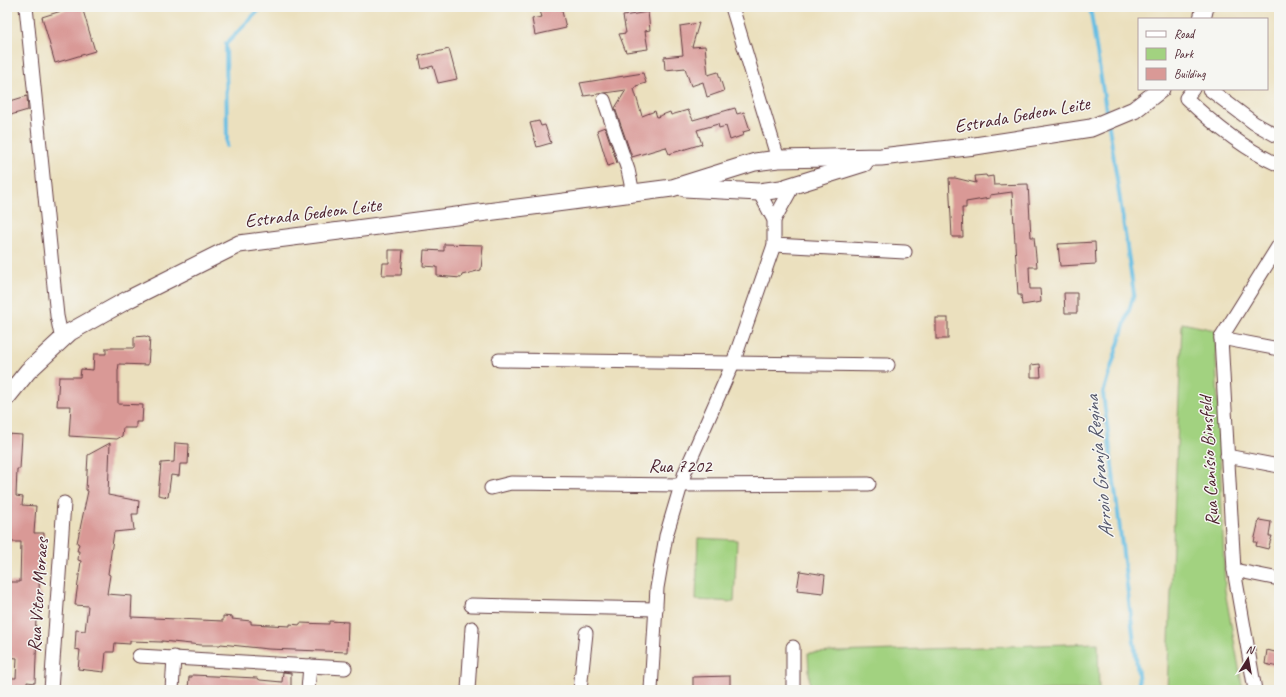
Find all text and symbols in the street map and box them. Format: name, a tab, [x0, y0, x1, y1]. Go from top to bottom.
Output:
legend	[1138, 18, 1268, 90]
text: Road	[1174, 26, 1196, 42]
text: Park	[1174, 46, 1195, 62]
text: Building	[1174, 66, 1206, 82]
street label: Estrada Gedeon Leite	[953, 91, 1093, 139]
street label: Estrada Gedeon Leite	[244, 193, 384, 233]
water label: Arroio Granja Regina	[1079, 392, 1119, 540]
street label: Rua Canísio Binsfeld	[1193, 393, 1224, 527]
street label: Rua 7202	[648, 454, 713, 478]
street label: Rua Vitor Moraes	[22, 535, 54, 653]
north arrow	[1228, 639, 1268, 679]
text: N	[1245, 642, 1257, 657]

